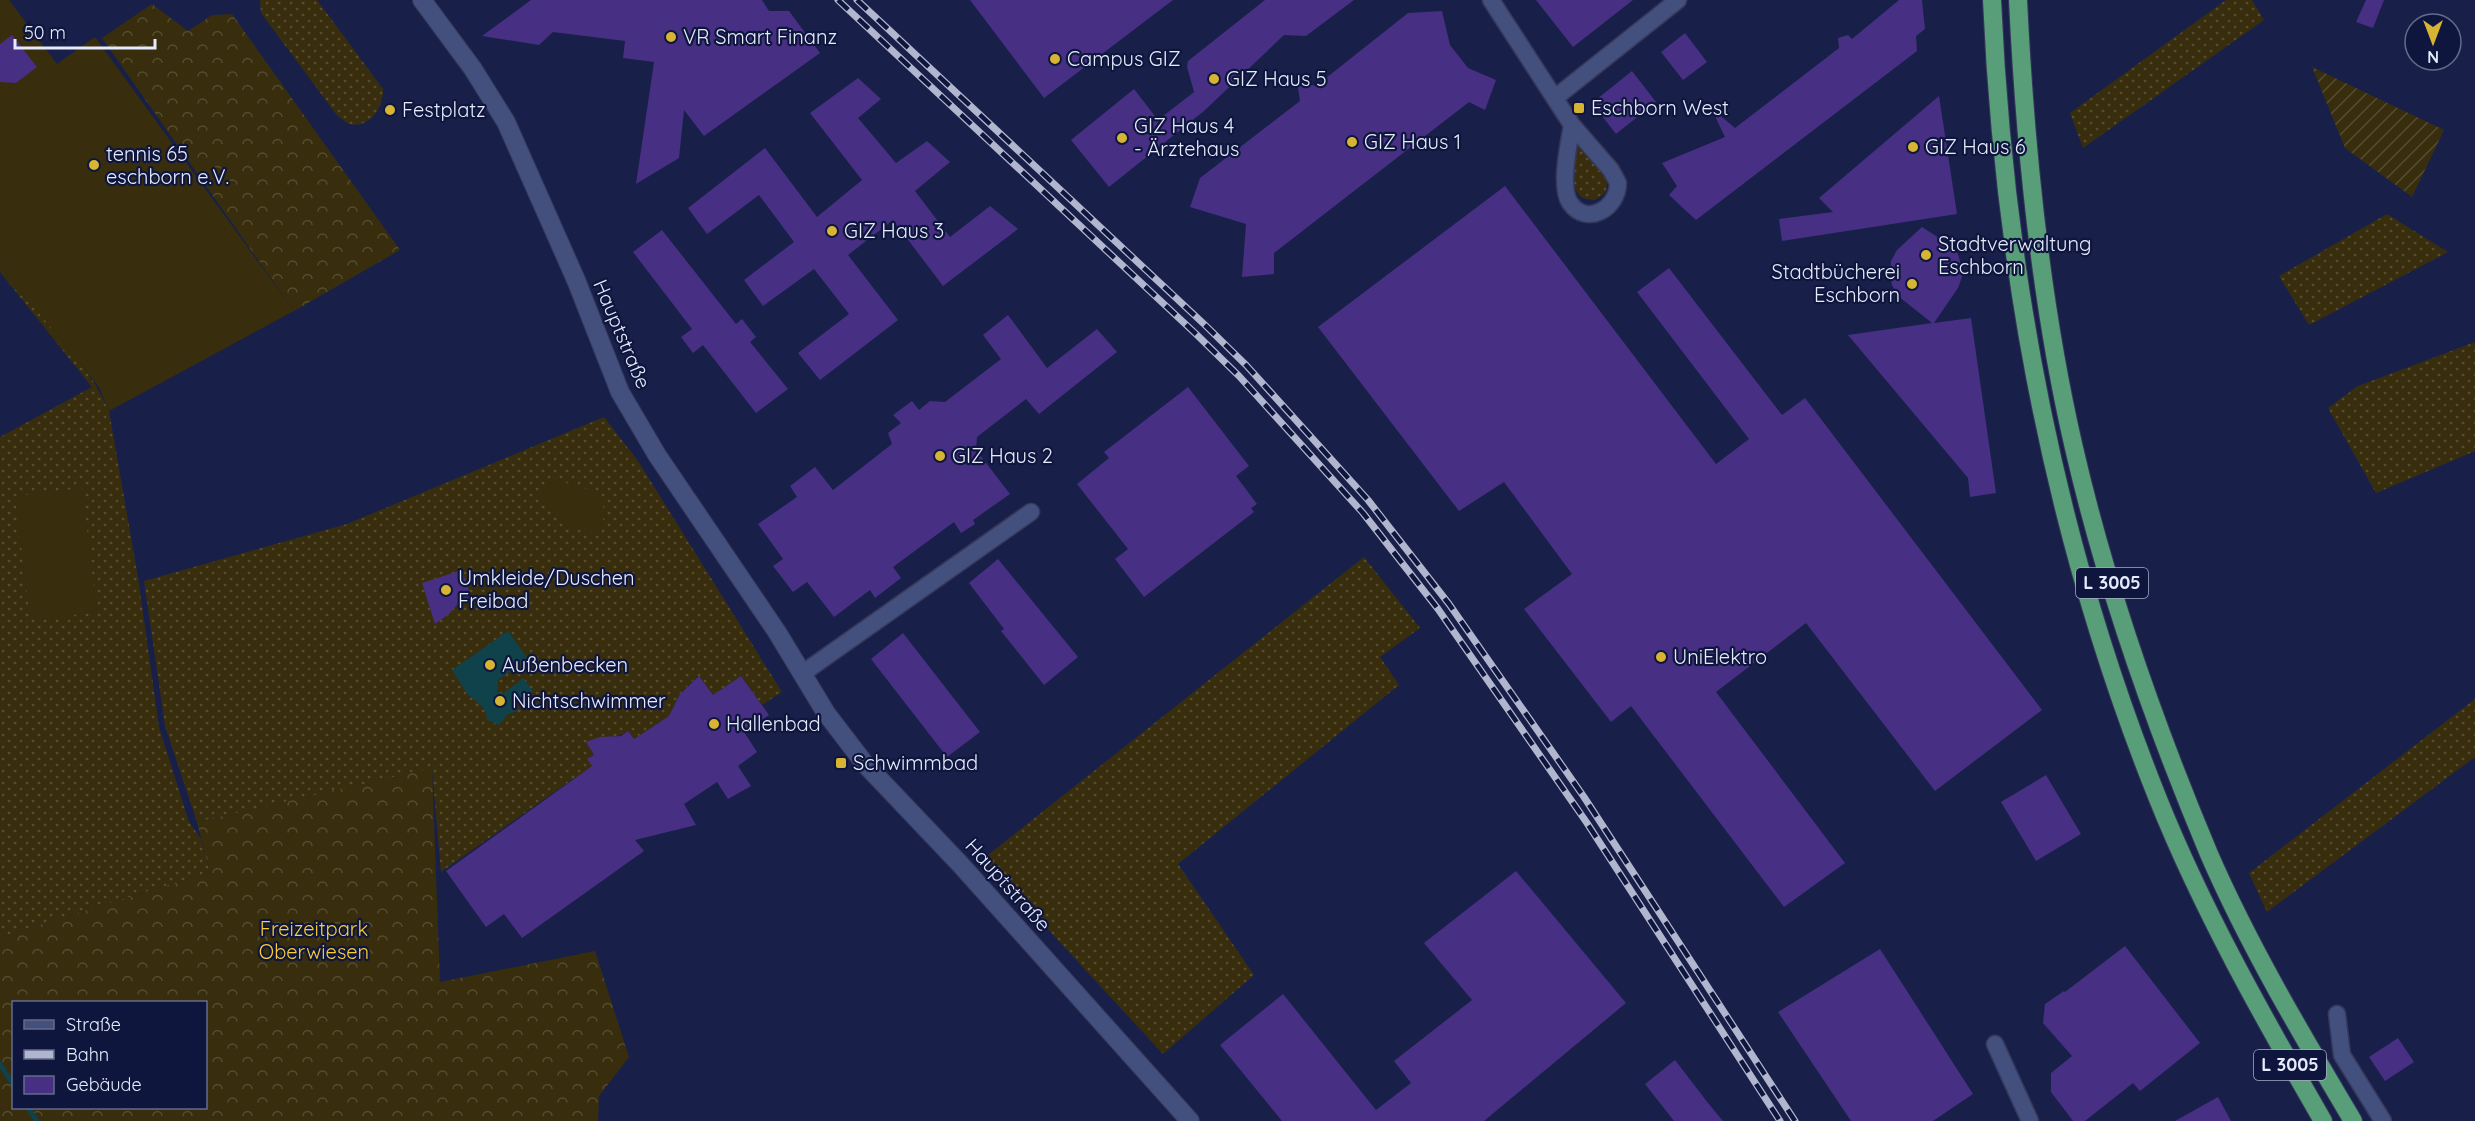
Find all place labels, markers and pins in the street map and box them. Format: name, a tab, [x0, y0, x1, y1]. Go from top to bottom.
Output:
place label: VR Smart Finanz	[683, 24, 837, 49]
marker: VR Smart Finanz	[664, 30, 678, 44]
place label: Campus GIZ	[1067, 46, 1181, 71]
marker: Campus GIZ	[1048, 52, 1062, 66]
place label: GIZ Haus 5	[1226, 66, 1327, 91]
marker: GIZ Haus 5	[1207, 72, 1221, 86]
place label: Eschborn West	[1591, 95, 1729, 120]
place label: Festplatz	[402, 97, 486, 122]
marker: Eschborn West	[1572, 101, 1586, 115]
marker: Festplatz	[383, 103, 397, 117]
place label: GIZ Haus 4 - Ärztehaus	[1134, 113, 1240, 161]
place label: GIZ Haus 1	[1364, 129, 1461, 154]
marker: GIZ Haus 4 - Ärztehaus	[1115, 131, 1129, 145]
place label: GIZ Haus 6	[1925, 134, 2026, 159]
marker: GIZ Haus 1	[1345, 135, 1359, 149]
marker: GIZ Haus 6	[1906, 140, 1920, 154]
place label: tennis 65 eschborn e.V.	[106, 141, 229, 189]
marker: tennis 65 eschborn e.V.	[87, 158, 101, 172]
place label: GIZ Haus 3	[844, 218, 944, 243]
marker: GIZ Haus 3	[825, 224, 839, 238]
place label: Stadtverwaltung Eschborn	[1938, 231, 2092, 279]
marker: Stadtverwaltung Eschborn	[1919, 248, 1933, 262]
place label: Stadtbücherei Eschborn	[1772, 259, 1900, 307]
marker: Stadtbücherei Eschborn	[1905, 277, 1919, 291]
place label: GIZ Haus 2	[952, 443, 1053, 468]
marker: GIZ Haus 2	[933, 449, 947, 463]
place label: Umkleide/Duschen Freibad	[458, 565, 635, 613]
marker: Umkleide/Duschen Freibad	[439, 583, 453, 597]
place label: UniElektro	[1673, 644, 1767, 669]
marker: UniElektro	[1654, 650, 1668, 664]
place label: Außenbecken	[502, 652, 628, 677]
marker: Außenbecken	[483, 658, 497, 672]
place label: Nichtschwimmer	[512, 688, 666, 713]
marker: Nichtschwimmer	[493, 694, 507, 708]
place label: Hallenbad	[726, 711, 821, 736]
marker: Hallenbad	[707, 717, 721, 731]
place label: Schwimmbad	[853, 750, 978, 775]
marker: Schwimmbad	[834, 756, 848, 770]

